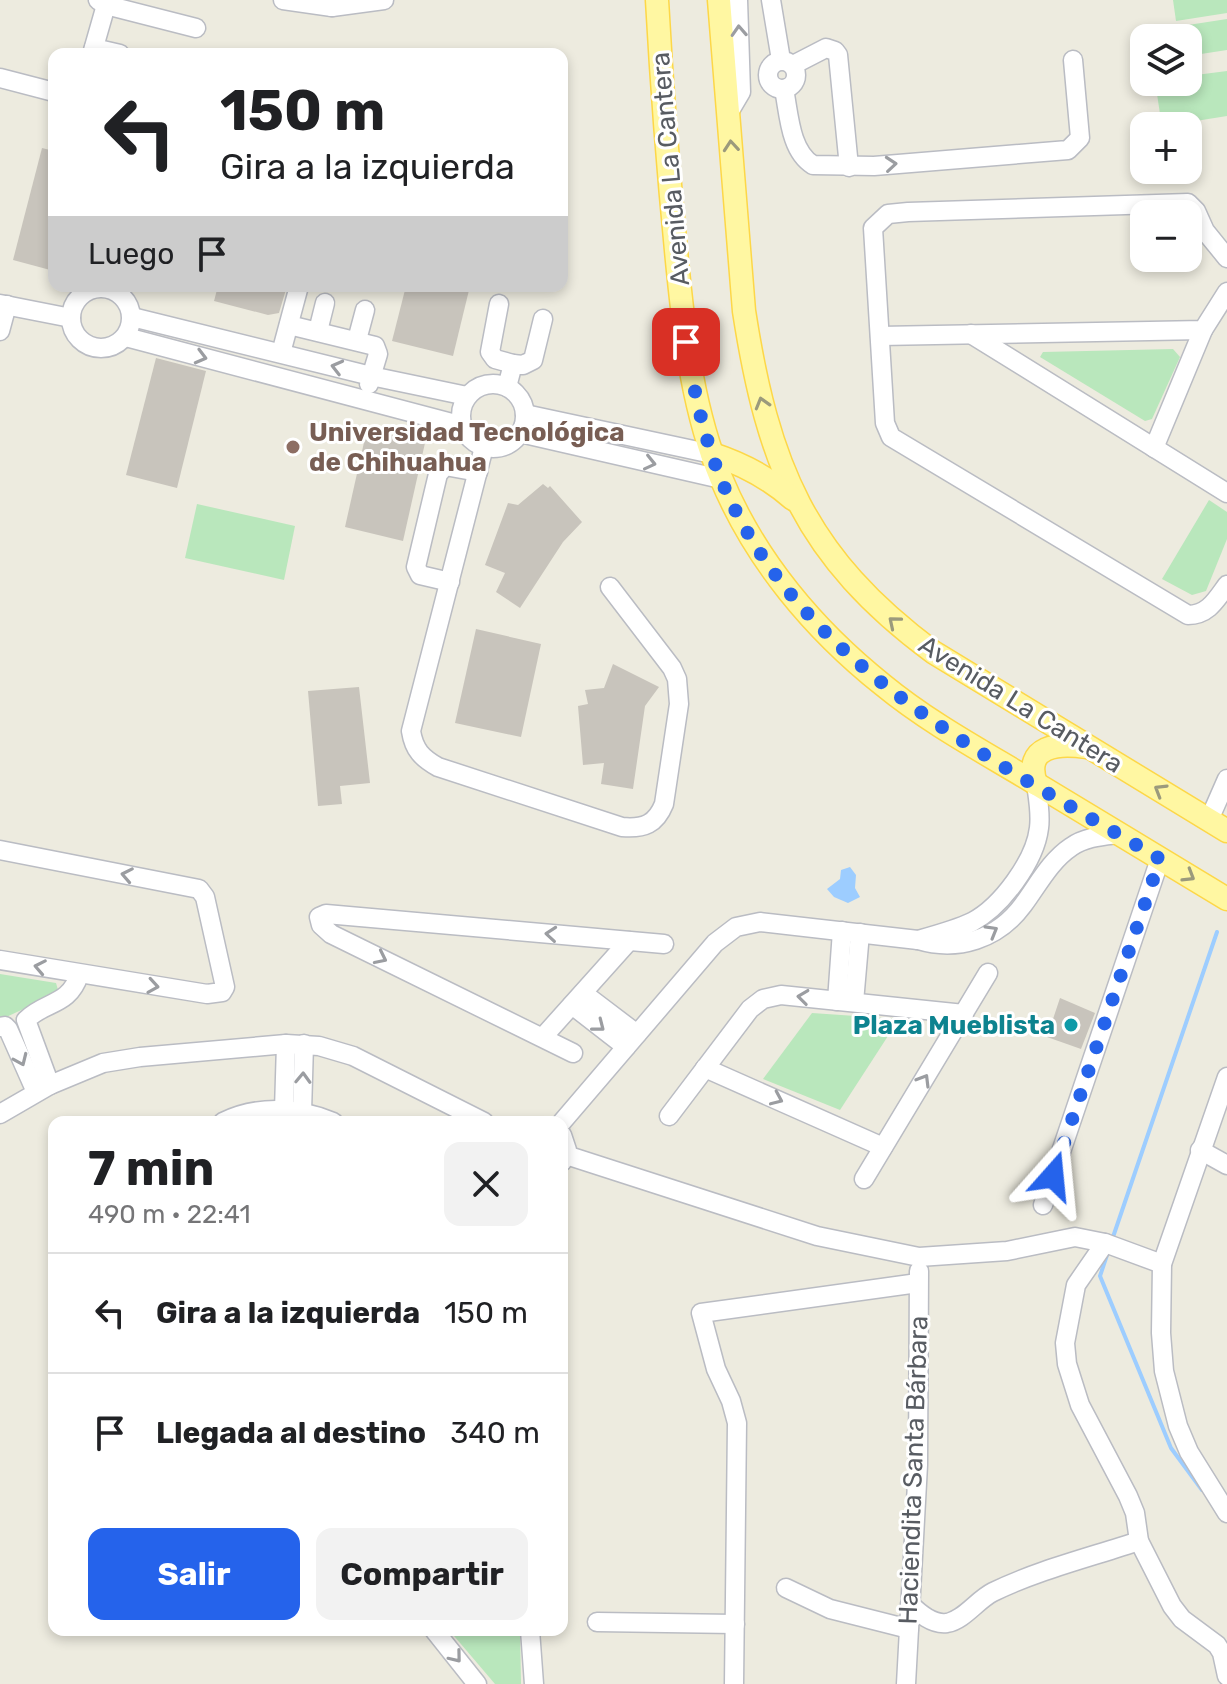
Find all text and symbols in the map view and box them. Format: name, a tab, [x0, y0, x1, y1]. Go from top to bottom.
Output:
one-way arrow	[731, 24, 748, 37]
map controls	[1130, 24, 1202, 272]
button: layers	[1130, 24, 1202, 96]
street label: Avenida La Cantera	[645, 51, 696, 287]
text: 150 m	[220, 78, 385, 144]
icon: left	[88, 80, 192, 184]
button: +	[1130, 112, 1202, 184]
one-way arrow	[723, 139, 740, 152]
text: Gira a la izquierda	[220, 145, 515, 188]
one-way arrow	[885, 156, 898, 173]
button: −	[1130, 200, 1202, 272]
icon: arrive	[190, 232, 234, 276]
text: Luego	[88, 236, 174, 272]
pin	[652, 308, 720, 376]
icon: arrive	[664, 320, 708, 364]
one-way arrow	[194, 347, 207, 364]
one-way arrow	[330, 359, 344, 376]
one-way arrow	[755, 397, 771, 411]
place label: Universidad Tecnológica de Chihuahua	[309, 417, 625, 478]
marker: Universidad Tecnológica de Chihuahua	[284, 438, 302, 456]
one-way arrow	[643, 454, 657, 471]
one-way arrow	[888, 617, 903, 632]
street label: Avenida La Cantera	[913, 629, 1128, 780]
one-way arrow	[1155, 785, 1169, 800]
one-way arrow	[1180, 866, 1195, 882]
one-way arrow	[121, 867, 134, 884]
one-way arrow	[983, 925, 998, 941]
one-way arrow	[544, 926, 557, 943]
one-way arrow	[373, 948, 388, 964]
one-way arrow	[33, 960, 46, 977]
one-way arrow	[146, 977, 160, 994]
one-way arrow	[796, 989, 809, 1006]
place label: Plaza Mueblista	[853, 1010, 1055, 1041]
marker: Plaza Mueblista	[1062, 1016, 1080, 1034]
one-way arrow	[590, 1017, 605, 1031]
one-way arrow	[12, 1051, 28, 1066]
one-way arrow	[295, 1071, 312, 1084]
one-way arrow	[914, 1074, 929, 1089]
one-way arrow	[768, 1090, 783, 1106]
position arrow	[1011, 1134, 1095, 1218]
text: 7 min	[88, 1140, 214, 1197]
button: close	[444, 1142, 528, 1226]
text: 490 m · 22:41	[88, 1199, 251, 1230]
icon: left	[88, 1291, 132, 1335]
text: Gira a la izquierda	[156, 1295, 420, 1331]
text: 150 m	[444, 1295, 528, 1331]
street label: Haciendita Santa Bárbara	[893, 1315, 934, 1625]
icon: arrive	[88, 1411, 132, 1455]
text: Llegada al destino	[156, 1415, 426, 1451]
text: 340 m	[450, 1415, 540, 1451]
button: Salir	[88, 1528, 300, 1620]
button: Compartir	[316, 1528, 528, 1620]
one-way arrow	[446, 1648, 460, 1663]

